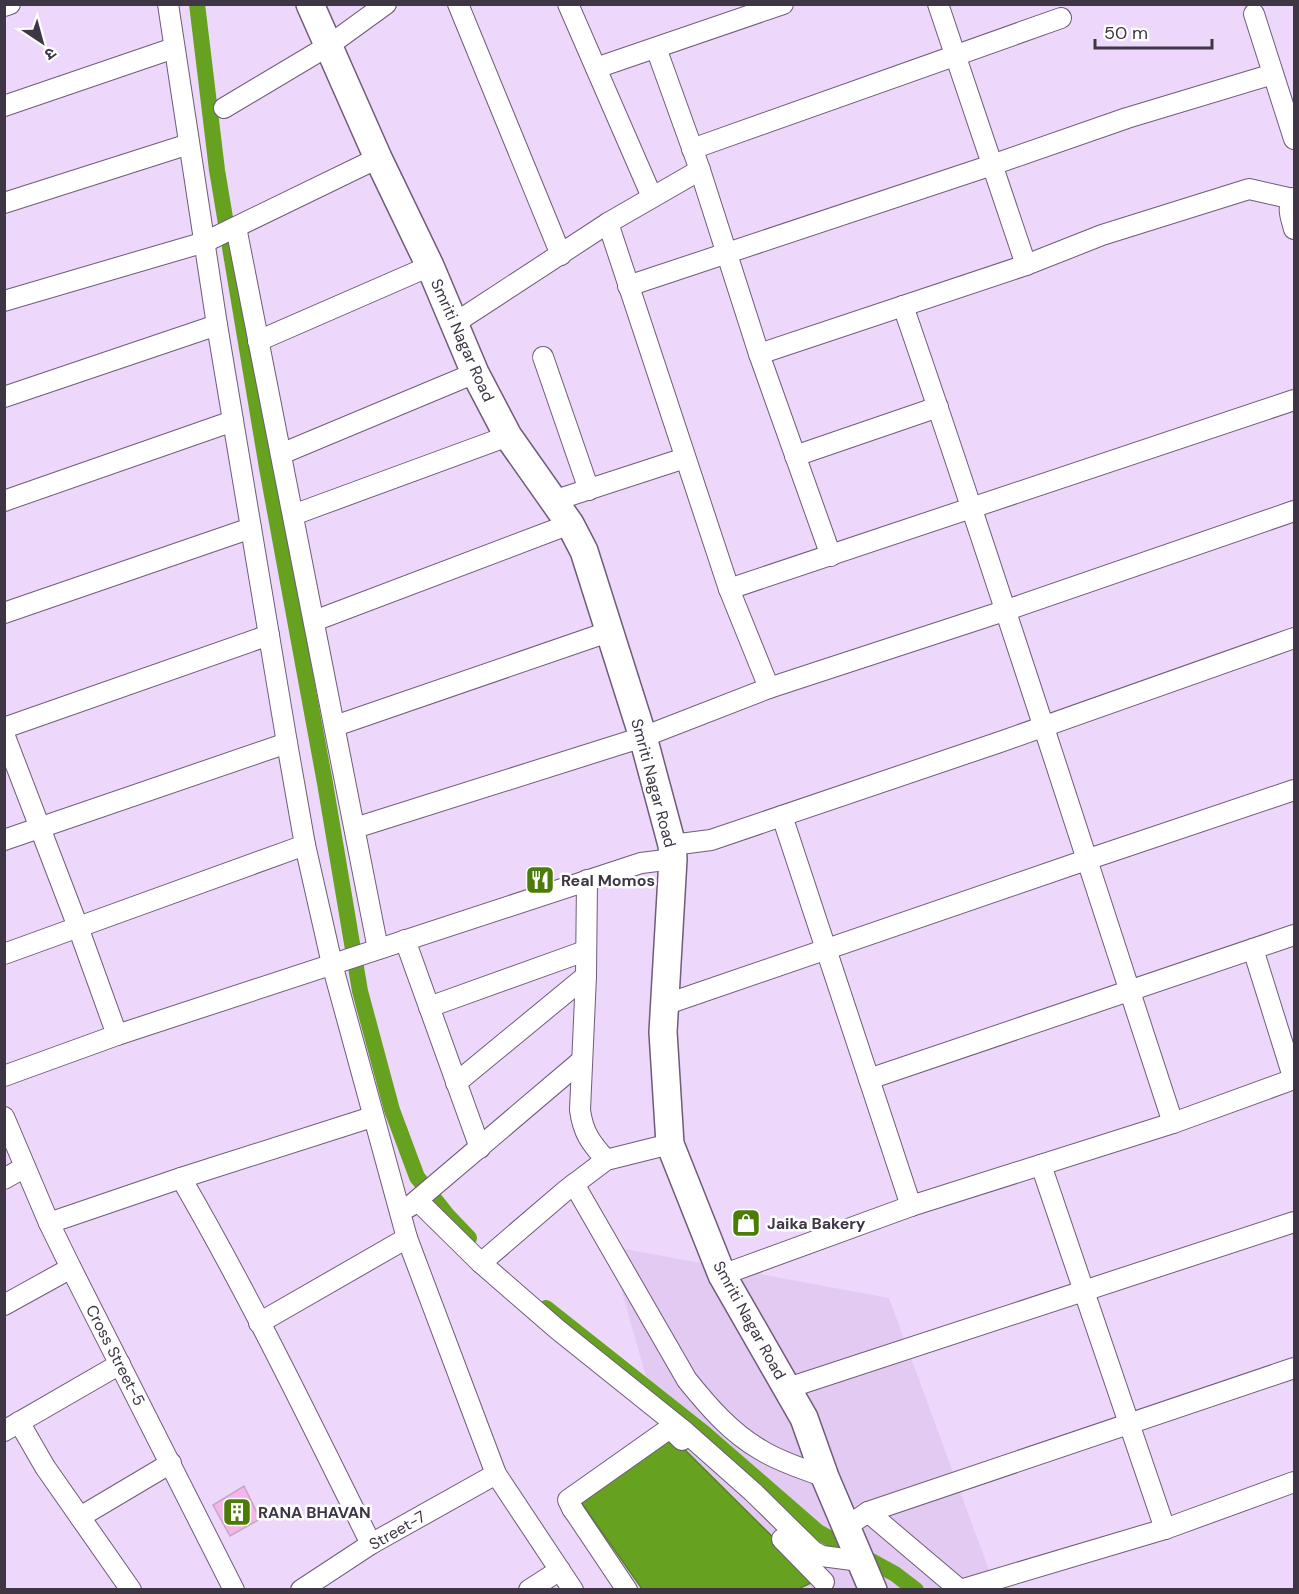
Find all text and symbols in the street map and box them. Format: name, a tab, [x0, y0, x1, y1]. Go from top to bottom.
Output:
north arrow	[12, 12, 72, 72]
scale bar	[1095, 12, 1212, 50]
text: 50 m	[1104, 21, 1148, 45]
text: उ	[40, 42, 60, 65]
street label: Smriti Nagar Road	[426, 275, 499, 405]
street label: Smriti Nagar Road	[626, 716, 681, 850]
restaurant icon: Real Momos	[524, 864, 556, 896]
place label: Real Momos	[561, 870, 655, 891]
shop icon: Jaika Bakery	[730, 1207, 762, 1239]
place label: Jaika Bakery	[767, 1213, 866, 1234]
street label: Smriti Nagar Road	[708, 1257, 791, 1383]
street label: Cross Street-5	[81, 1301, 150, 1409]
building icon: RANA BHAVAN	[221, 1496, 253, 1528]
place label: RANA BHAVAN	[258, 1502, 371, 1523]
street label: Street-7	[365, 1506, 429, 1555]

